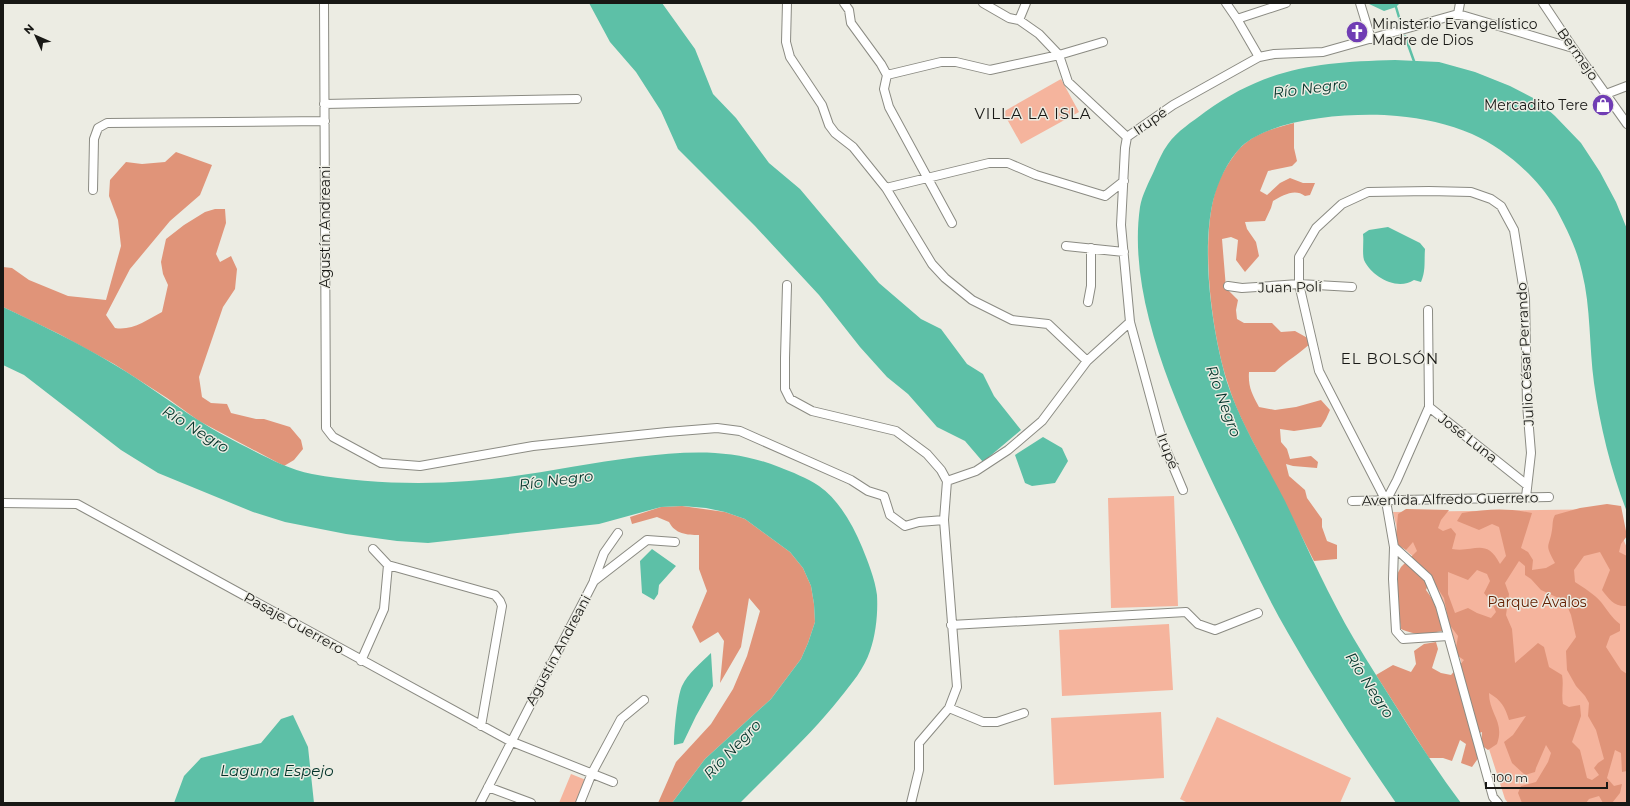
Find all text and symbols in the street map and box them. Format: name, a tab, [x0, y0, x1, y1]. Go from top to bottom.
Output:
place label: Ministerio Evangelístico Madre de Dios	[1372, 15, 1538, 49]
north arrow	[16, 16, 56, 56]
church icon: Ministerio Evangelístico Madre de Dios	[1344, 19, 1370, 45]
text: N	[21, 21, 37, 37]
street label: Bermejo	[1553, 24, 1603, 84]
water label: Río Negro	[1272, 74, 1348, 102]
shop icon: Mercadito Tere	[1590, 92, 1616, 118]
place label: Mercadito Tere	[1484, 96, 1588, 114]
street label: Irupé	[1130, 103, 1170, 139]
district label: VILLA LA ISLA	[975, 104, 1092, 123]
street label: Agustín Andreani	[316, 166, 334, 288]
street label: Juan Polí	[1257, 277, 1323, 297]
street label: Julio César Perrando	[1512, 282, 1538, 427]
district label: EL BOLSÓN	[1341, 349, 1439, 368]
water label: Río Negro	[1202, 363, 1246, 439]
water label: Río Negro	[159, 401, 233, 457]
street label: José Luna	[1434, 409, 1501, 467]
street label: Irupé	[1153, 430, 1183, 472]
water label: Río Negro	[518, 466, 594, 494]
street label: Avenida Alfredo Guerrero	[1361, 488, 1539, 510]
street label: Pasaje Guerrero	[241, 588, 347, 658]
street label: Agustín Andreani	[521, 592, 595, 708]
park label: Parque Ávalos	[1487, 593, 1587, 611]
water label: Río Negro	[1342, 648, 1398, 722]
water label: Río Negro	[699, 715, 765, 783]
water label: Laguna Espejo	[220, 761, 334, 780]
scale bar	[1486, 764, 1607, 790]
text: 100 m	[1492, 770, 1528, 785]

